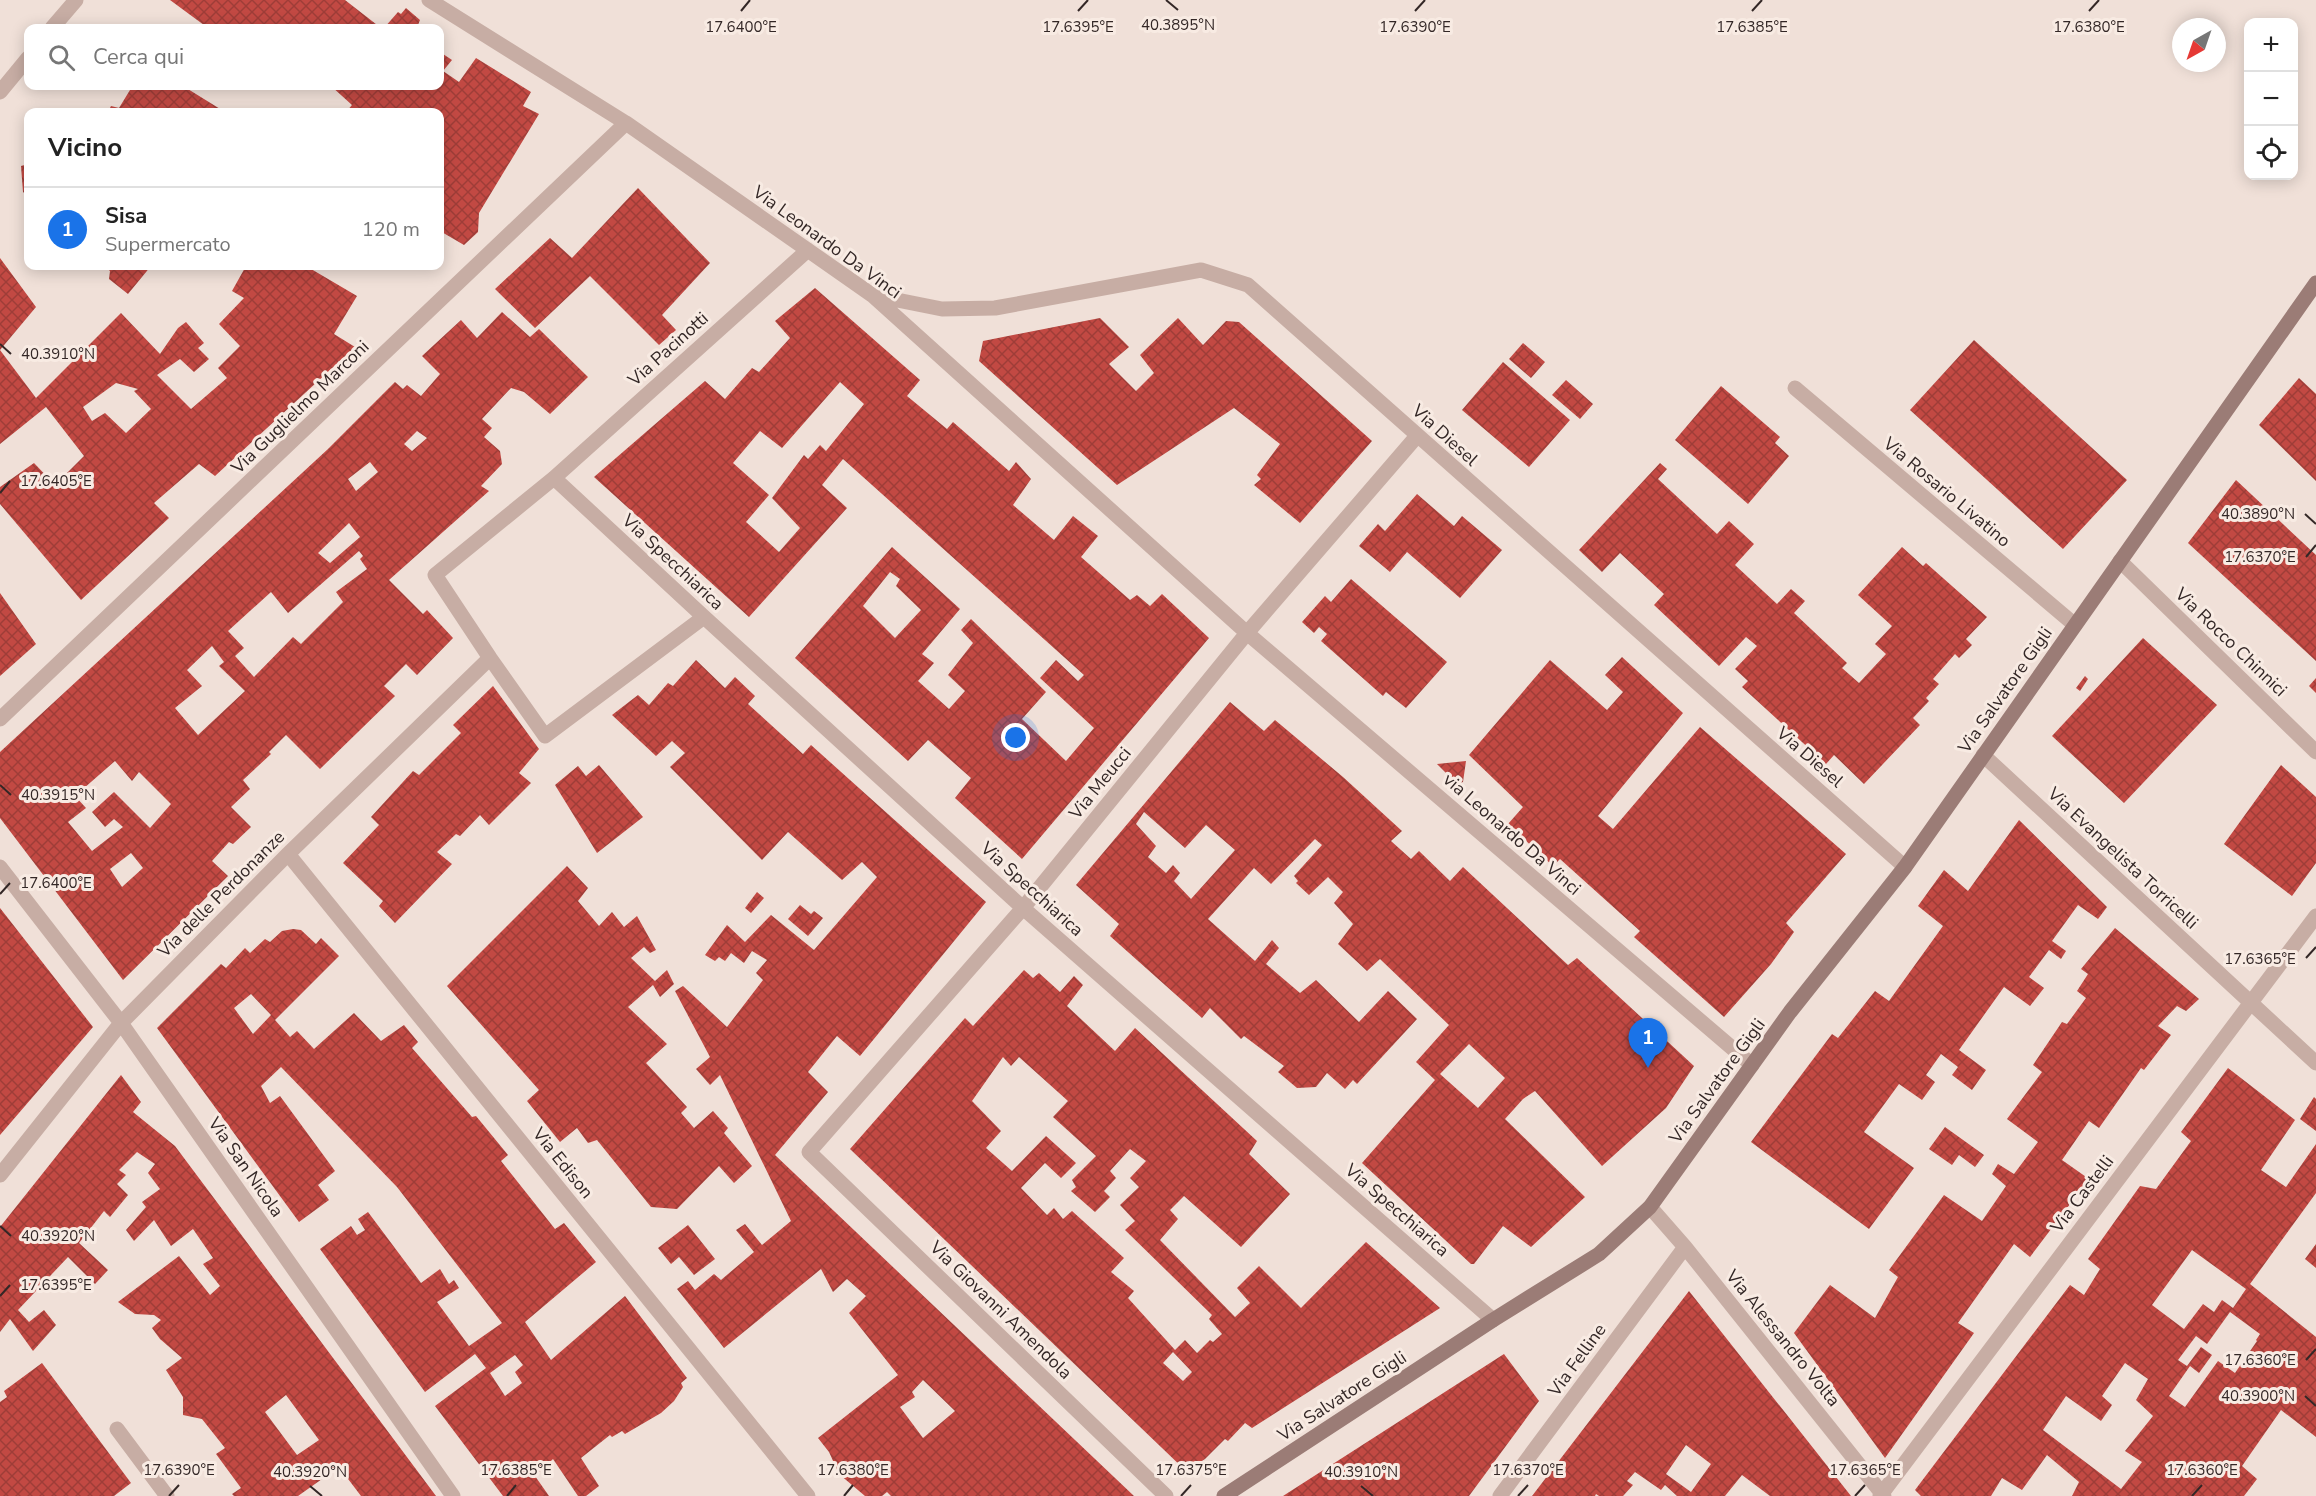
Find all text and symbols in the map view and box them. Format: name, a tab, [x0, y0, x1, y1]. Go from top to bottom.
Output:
text: 40.3895°N	[1141, 15, 1215, 35]
text: 17.6400°E	[705, 17, 777, 37]
text: 17.6395°E	[1042, 17, 1114, 37]
text: 17.6390°E	[1379, 17, 1451, 37]
text: 17.6385°E	[1716, 17, 1788, 37]
text: 17.6380°E	[2053, 17, 2125, 37]
north arrow	[2172, 18, 2226, 72]
map controls	[2244, 18, 2298, 180]
button: +	[2244, 18, 2298, 72]
search box	[24, 24, 444, 90]
icon: search	[45, 41, 78, 74]
text: Cerca qui	[93, 42, 184, 72]
button: −	[2244, 72, 2298, 126]
button: locate	[2244, 126, 2298, 180]
text: Vicino	[48, 130, 122, 165]
street label: Via Leonardo Da Vinci	[747, 179, 906, 304]
text: Sisa	[105, 201, 147, 231]
text: 1	[62, 216, 74, 243]
text: 120 m	[362, 216, 420, 243]
text: Supermercato	[105, 231, 231, 258]
street label: Via Pacinotti	[622, 306, 713, 392]
street label: Via Guglielmo Marconi	[225, 335, 374, 480]
text: 40.3910°N	[21, 344, 95, 364]
street label: Via Diesel	[1406, 398, 1484, 472]
street label: Via Rosario Livatino	[1877, 431, 2016, 552]
text: 17.6405°E	[20, 471, 92, 491]
text: 40.3890°N	[2221, 504, 2295, 524]
street label: Via Specchiarica	[616, 508, 729, 615]
text: 17.6370°E	[2224, 547, 2296, 567]
street label: Via Rocco Chinnici	[2169, 582, 2292, 702]
street label: Via Salvatore Gigli	[1952, 622, 2058, 759]
street label: Via Diesel	[1771, 721, 1849, 793]
your location	[1001, 723, 1030, 752]
street label: Via Meucci	[1063, 742, 1137, 825]
street label: via Leonardo Da Vinci	[1438, 768, 1586, 900]
street label: Via Evangelista Torricelli	[2042, 781, 2203, 934]
text: 40.3915°N	[21, 785, 95, 805]
street label: Via delle Perdonanze	[151, 825, 290, 964]
street label: Via Specchiarica	[975, 836, 1089, 942]
text: 17.6400°E	[20, 873, 92, 893]
text: 17.6365°E	[2224, 949, 2296, 969]
street label: Via Salvatore Gigli	[1663, 1014, 1771, 1149]
pin: 1	[1628, 1018, 1668, 1068]
street label: Via San Nicola	[202, 1111, 289, 1222]
street label: Via Edison	[526, 1122, 599, 1203]
street label: Via Castelli	[2044, 1150, 2119, 1238]
street label: Via Specchiarica	[1339, 1157, 1454, 1262]
text: 40.3920°N	[21, 1226, 95, 1246]
street label: Via Giovanni Amendola	[924, 1235, 1077, 1384]
street label: Via Alessandro Volta	[1720, 1264, 1846, 1411]
text: 17.6395°E	[20, 1275, 92, 1295]
street label: Via Felline	[1542, 1319, 1612, 1402]
street label: Via Salvatore Gigli	[1272, 1345, 1411, 1447]
text: 17.6360°E	[2224, 1350, 2296, 1370]
text: 40.3900°N	[2221, 1386, 2295, 1406]
text: 17.6390°E	[143, 1460, 215, 1480]
text: 17.6385°E	[480, 1460, 552, 1480]
text: 17.6380°E	[817, 1460, 889, 1480]
text: 17.6375°E	[1155, 1460, 1227, 1480]
text: 17.6370°E	[1492, 1460, 1564, 1480]
text: 17.6365°E	[1829, 1460, 1901, 1480]
text: 17.6360°E	[2166, 1460, 2238, 1480]
text: 40.3920°N	[273, 1462, 347, 1482]
text: 40.3910°N	[1324, 1462, 1398, 1482]

